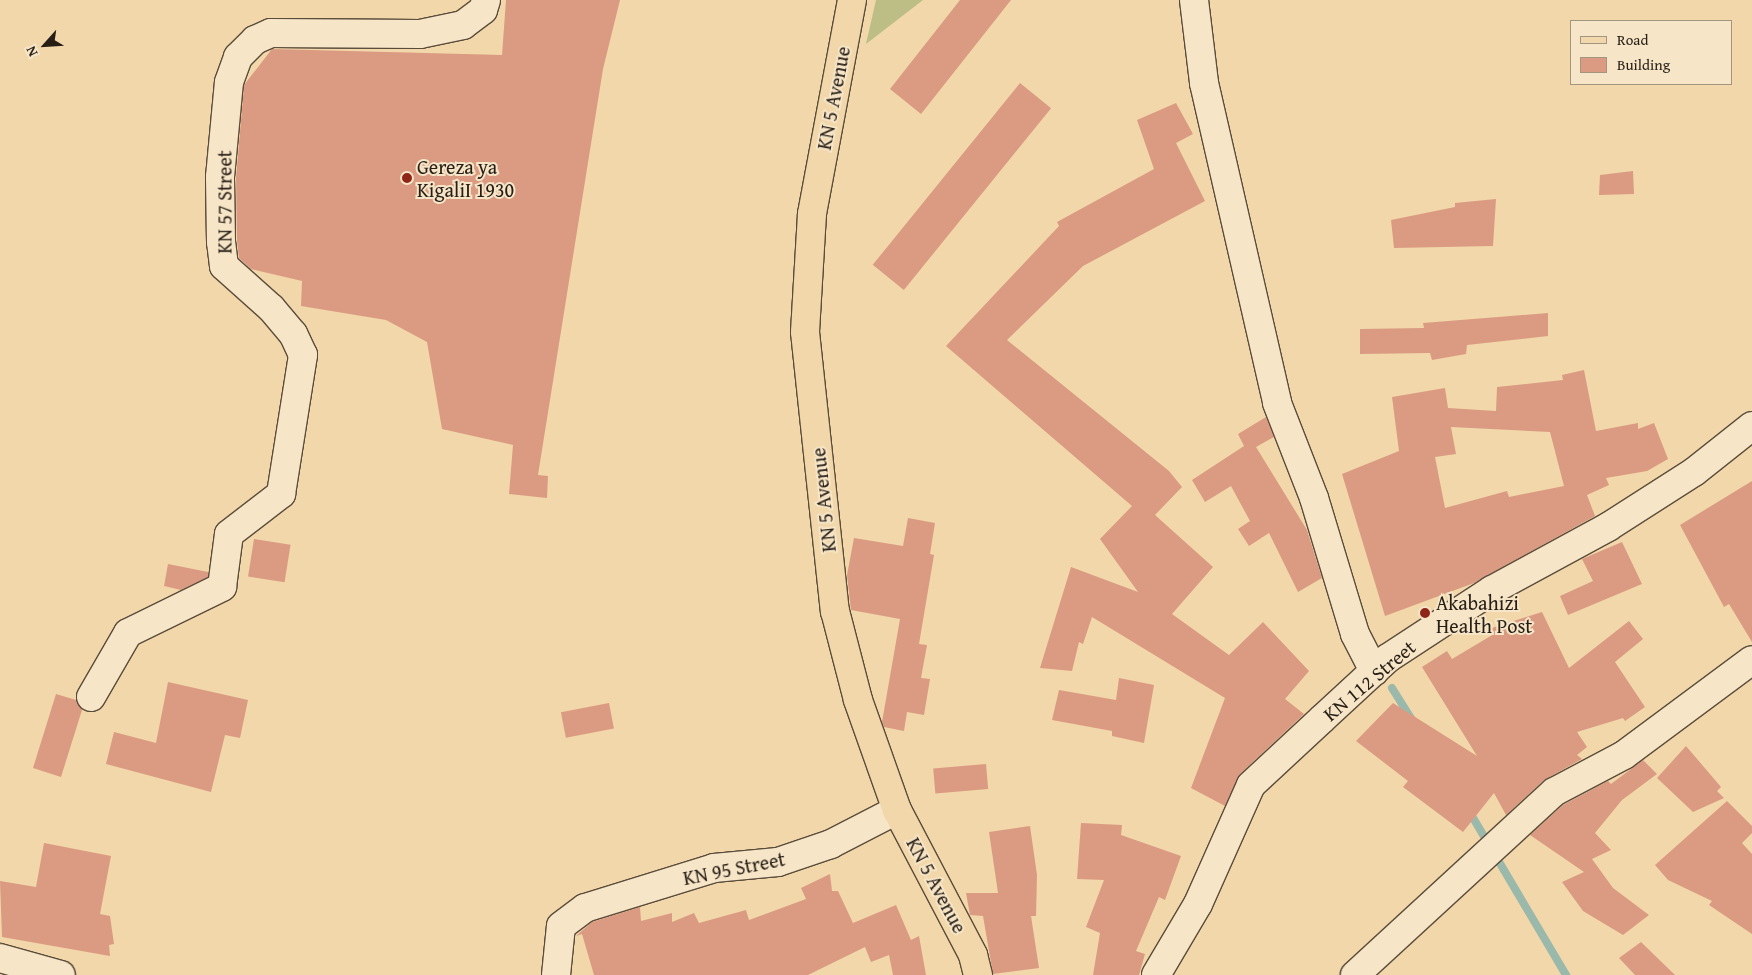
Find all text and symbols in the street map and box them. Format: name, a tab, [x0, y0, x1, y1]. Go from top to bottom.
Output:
north arrow	[20, 20, 70, 70]
legend	[1570, 20, 1732, 85]
text: Road	[1617, 29, 1648, 50]
text: N	[20, 43, 43, 60]
street label: KN 5 Avenue	[811, 44, 855, 152]
text: Building	[1617, 54, 1670, 75]
street label: KN 57 Street	[212, 150, 236, 254]
place label: Gereza ya KigaliI 1930	[417, 155, 514, 202]
marker: Gereza ya KigaliI 1930	[401, 172, 413, 184]
street label: KN 5 Avenue	[806, 447, 840, 553]
place label: Akabahizi Health Post	[1436, 590, 1532, 637]
marker: Akabahizi Health Post	[1418, 606, 1432, 620]
street label: KN 112 Street	[1318, 634, 1420, 726]
street label: KN 5 Avenue	[902, 833, 972, 937]
street label: KN 95 Street	[681, 846, 787, 890]

